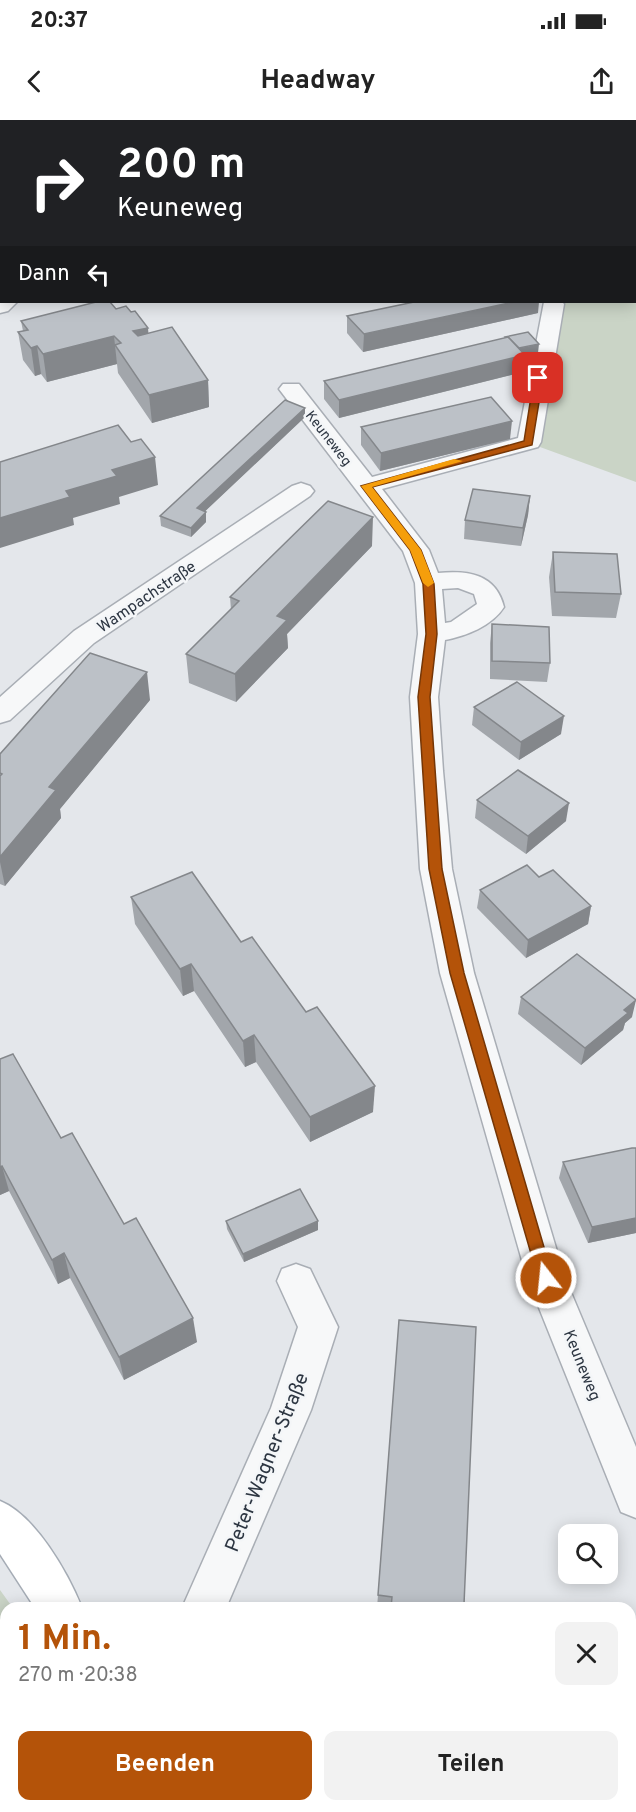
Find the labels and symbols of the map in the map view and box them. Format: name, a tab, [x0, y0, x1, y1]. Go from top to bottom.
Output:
pin	[512, 352, 563, 403]
street label: Keuneweg	[301, 408, 355, 470]
street label: Wampachstraße	[94, 557, 200, 638]
position arrow	[514, 1246, 578, 1310]
street label: Keuneweg	[558, 1327, 604, 1404]
street label: Peter-Wagner-Straße	[220, 1369, 316, 1556]

